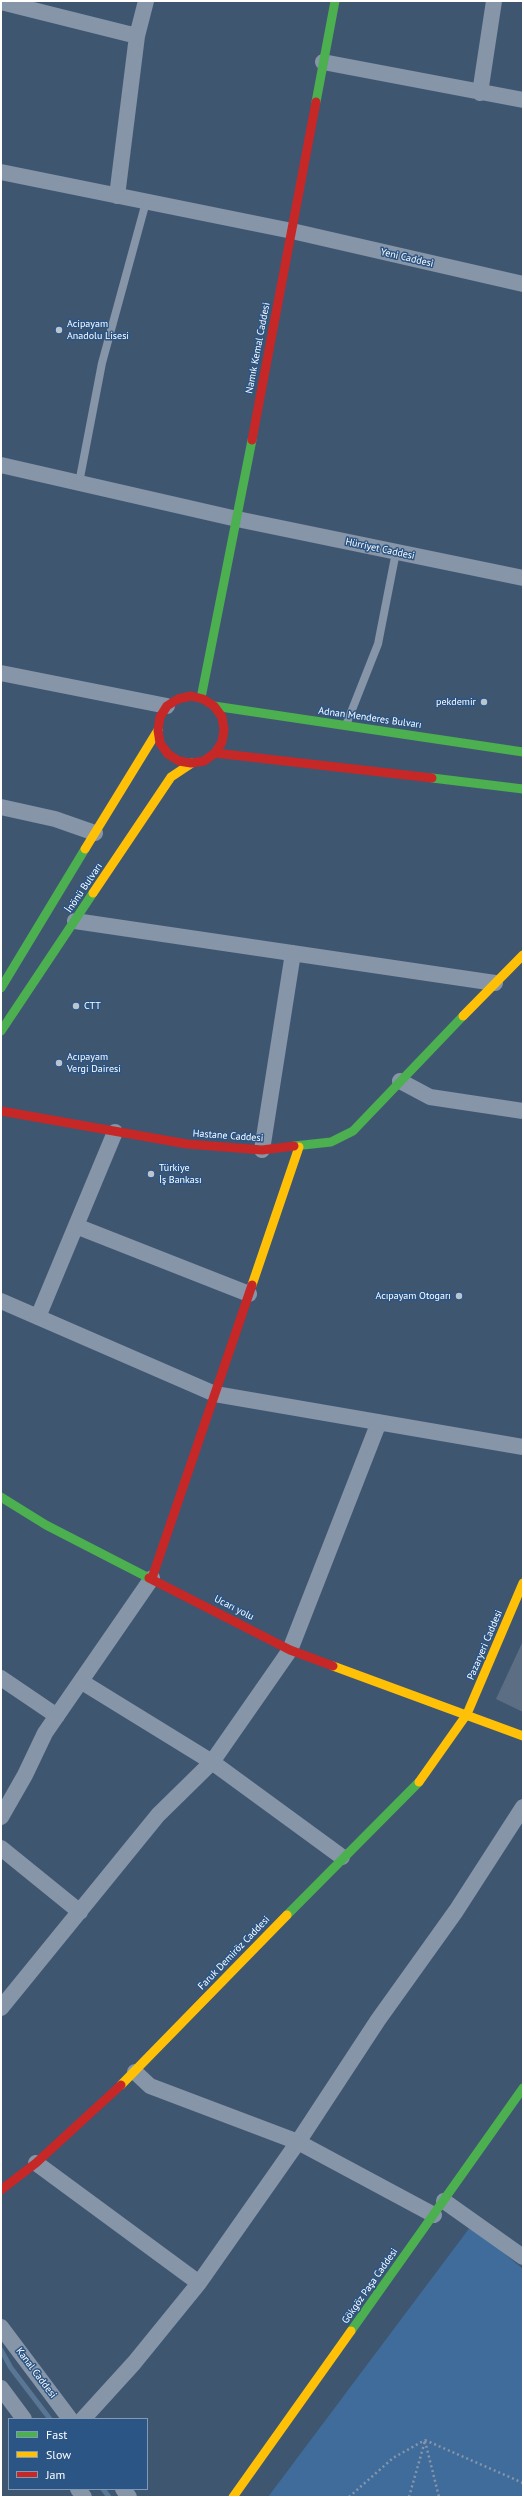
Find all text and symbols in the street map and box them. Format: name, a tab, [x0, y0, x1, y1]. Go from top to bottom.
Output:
street label: Yeni Caddesi	[379, 246, 435, 270]
street label: Namık Kemal Caddesi	[243, 301, 273, 395]
place label: Acipayam Anadolu Lisesi	[67, 318, 129, 342]
marker: Acipayam Anadolu Lisesi	[54, 325, 64, 335]
street label: Hürriyet Caddesi	[344, 536, 416, 562]
place label: pekdemir	[436, 696, 476, 708]
marker: pekdemir	[479, 697, 489, 707]
street label: Adnan Menderes Bulvarı	[318, 705, 422, 731]
street label: İnönü Bulvarı	[63, 861, 105, 915]
place label: CTT	[84, 1000, 101, 1012]
marker: CTT	[71, 1001, 81, 1011]
place label: Acıpayam Vergi Dairesi	[67, 1051, 121, 1074]
marker: Acıpayam Vergi Dairesi	[54, 1058, 64, 1068]
street label: Hastane Caddesi	[192, 1128, 264, 1144]
place label: Türkiye İş Bankası	[159, 1162, 202, 1186]
marker: Türkiye İş Bankası	[146, 1169, 156, 1179]
place label: Acıpayam Otogarı	[375, 1290, 451, 1302]
marker: Acıpayam Otogarı	[454, 1291, 464, 1301]
street label: Ucarı yolu	[212, 1593, 256, 1623]
street label: Pazaryeri Caddesi	[465, 1608, 505, 1682]
street label: Faruk Demiröz Caddesi	[196, 1914, 272, 1992]
street label: Gökgöz Paşa Caddesi	[340, 2246, 400, 2326]
street label: Kanal Caddesi	[13, 2345, 59, 2401]
legend	[8, 2418, 148, 2490]
text: Fast	[46, 2427, 67, 2442]
text: Slow	[46, 2447, 71, 2462]
text: Jam	[46, 2467, 65, 2482]

